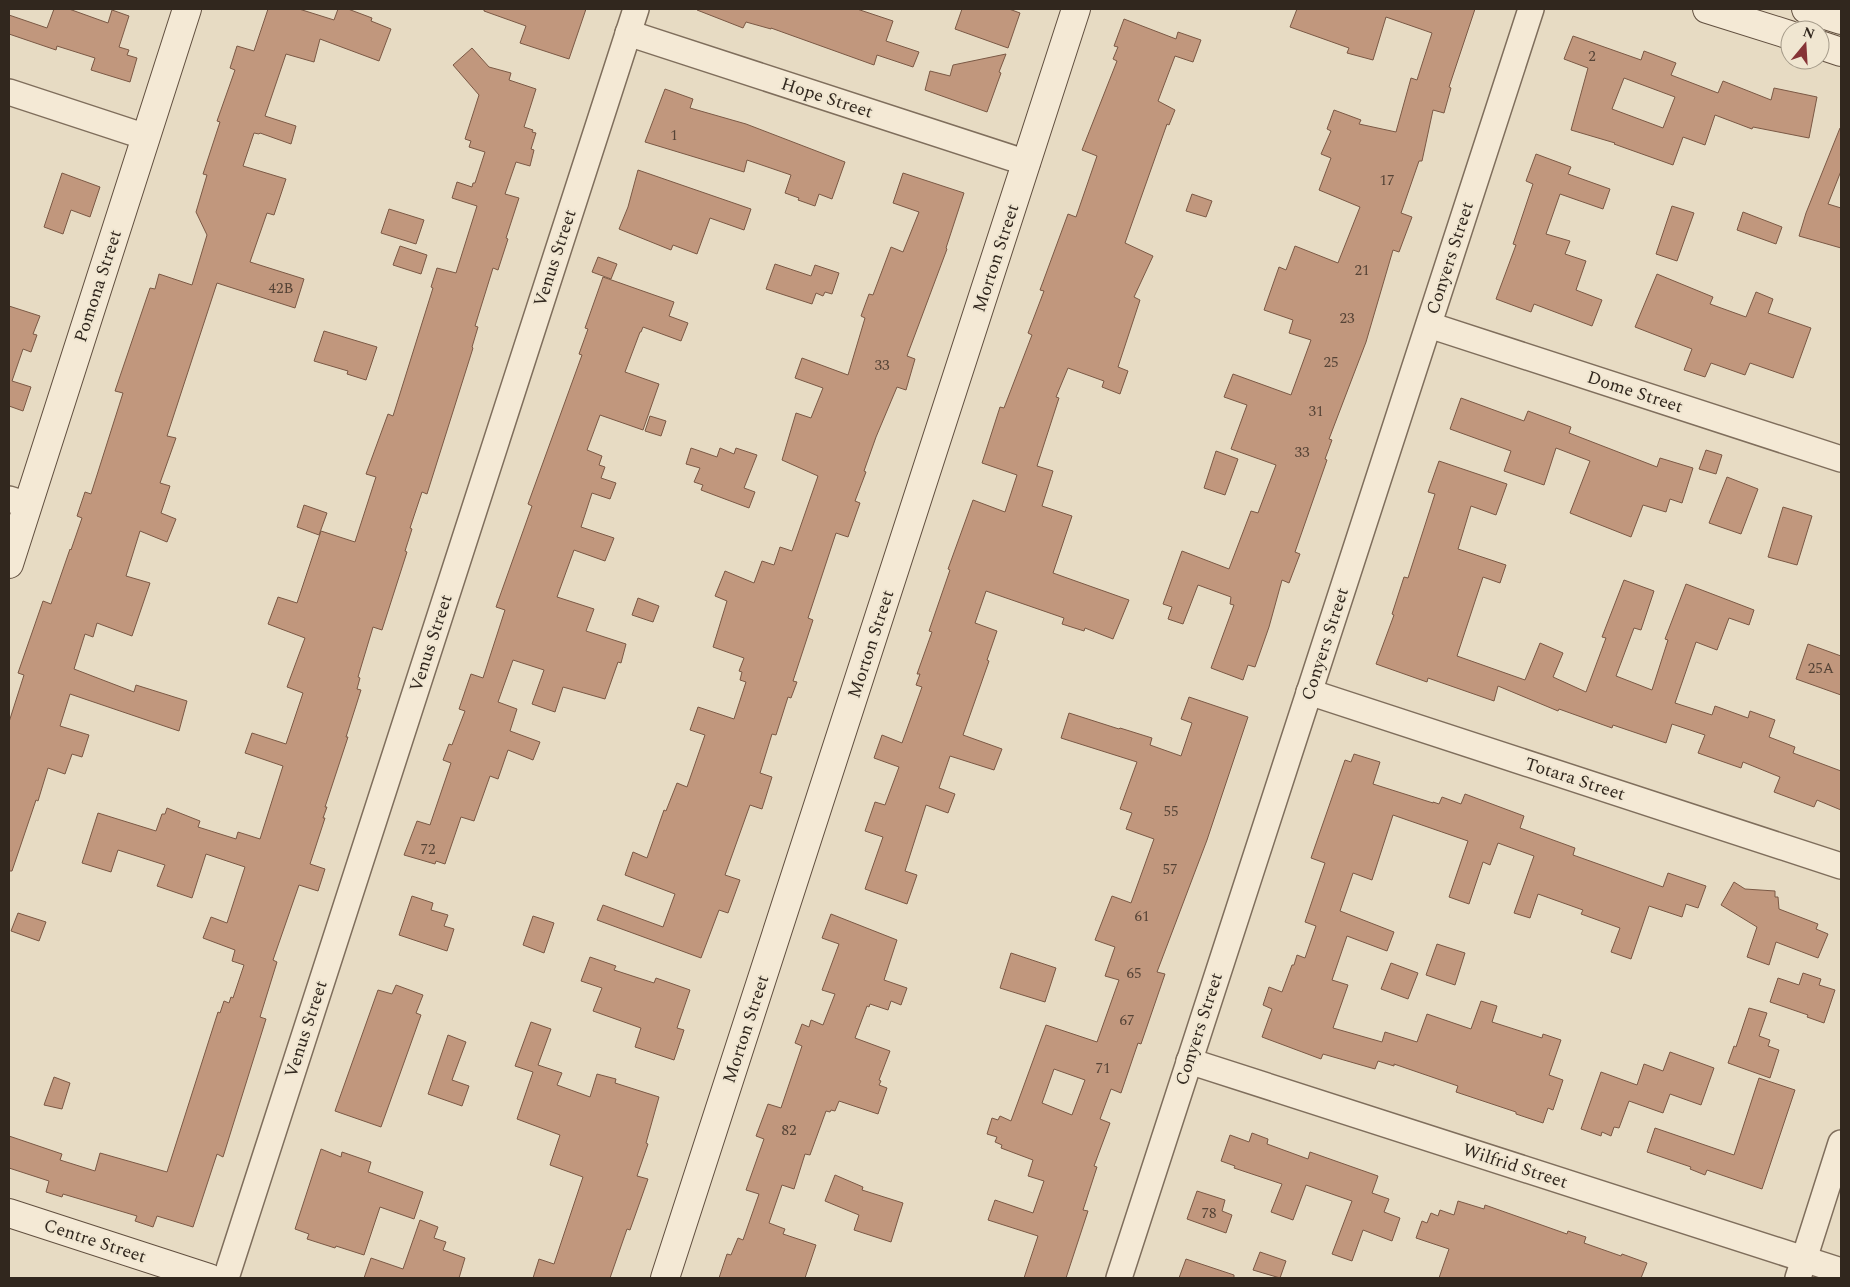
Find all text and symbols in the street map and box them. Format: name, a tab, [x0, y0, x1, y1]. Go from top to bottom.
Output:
north arrow	[1780, 20, 1830, 70]
text: N	[1800, 21, 1818, 45]
house number: 2	[1588, 45, 1596, 68]
street label: Hope Street	[778, 70, 876, 126]
house number: 1	[670, 124, 678, 147]
house number: 17	[1379, 169, 1395, 192]
street label: Conyers Street	[1419, 198, 1481, 318]
street label: Morton Street	[966, 200, 1026, 316]
street label: Venus Street	[527, 206, 583, 310]
street label: Pomona Street	[67, 226, 129, 346]
house number: 21	[1354, 259, 1370, 282]
house number: 42B	[269, 277, 294, 300]
house number: 23	[1339, 307, 1355, 330]
house number: 25	[1323, 351, 1339, 374]
house number: 33	[874, 354, 890, 377]
street label: Dome Street	[1583, 364, 1687, 420]
house number: 31	[1308, 400, 1324, 423]
house number: 33	[1294, 441, 1310, 464]
street label: Conyers Street	[1294, 584, 1356, 704]
street label: Morton Street	[841, 586, 901, 702]
street label: Venus Street	[403, 591, 459, 695]
house number: 25A	[1808, 657, 1834, 680]
street label: Totara Street	[1521, 750, 1629, 808]
house number: 55	[1163, 800, 1179, 823]
house number: 72	[420, 838, 436, 861]
house number: 57	[1162, 858, 1178, 881]
house number: 61	[1134, 905, 1150, 928]
house number: 65	[1126, 962, 1142, 985]
street label: Conyers Street	[1168, 969, 1230, 1089]
street label: Morton Street	[716, 971, 776, 1087]
street label: Venus Street	[278, 977, 334, 1081]
house number: 67	[1119, 1009, 1135, 1032]
house number: 71	[1095, 1057, 1111, 1080]
house number: 82	[781, 1119, 797, 1142]
street label: Wilfrid Street	[1459, 1136, 1571, 1196]
house number: 78	[1201, 1202, 1217, 1225]
street label: Centre Street	[40, 1212, 150, 1270]

